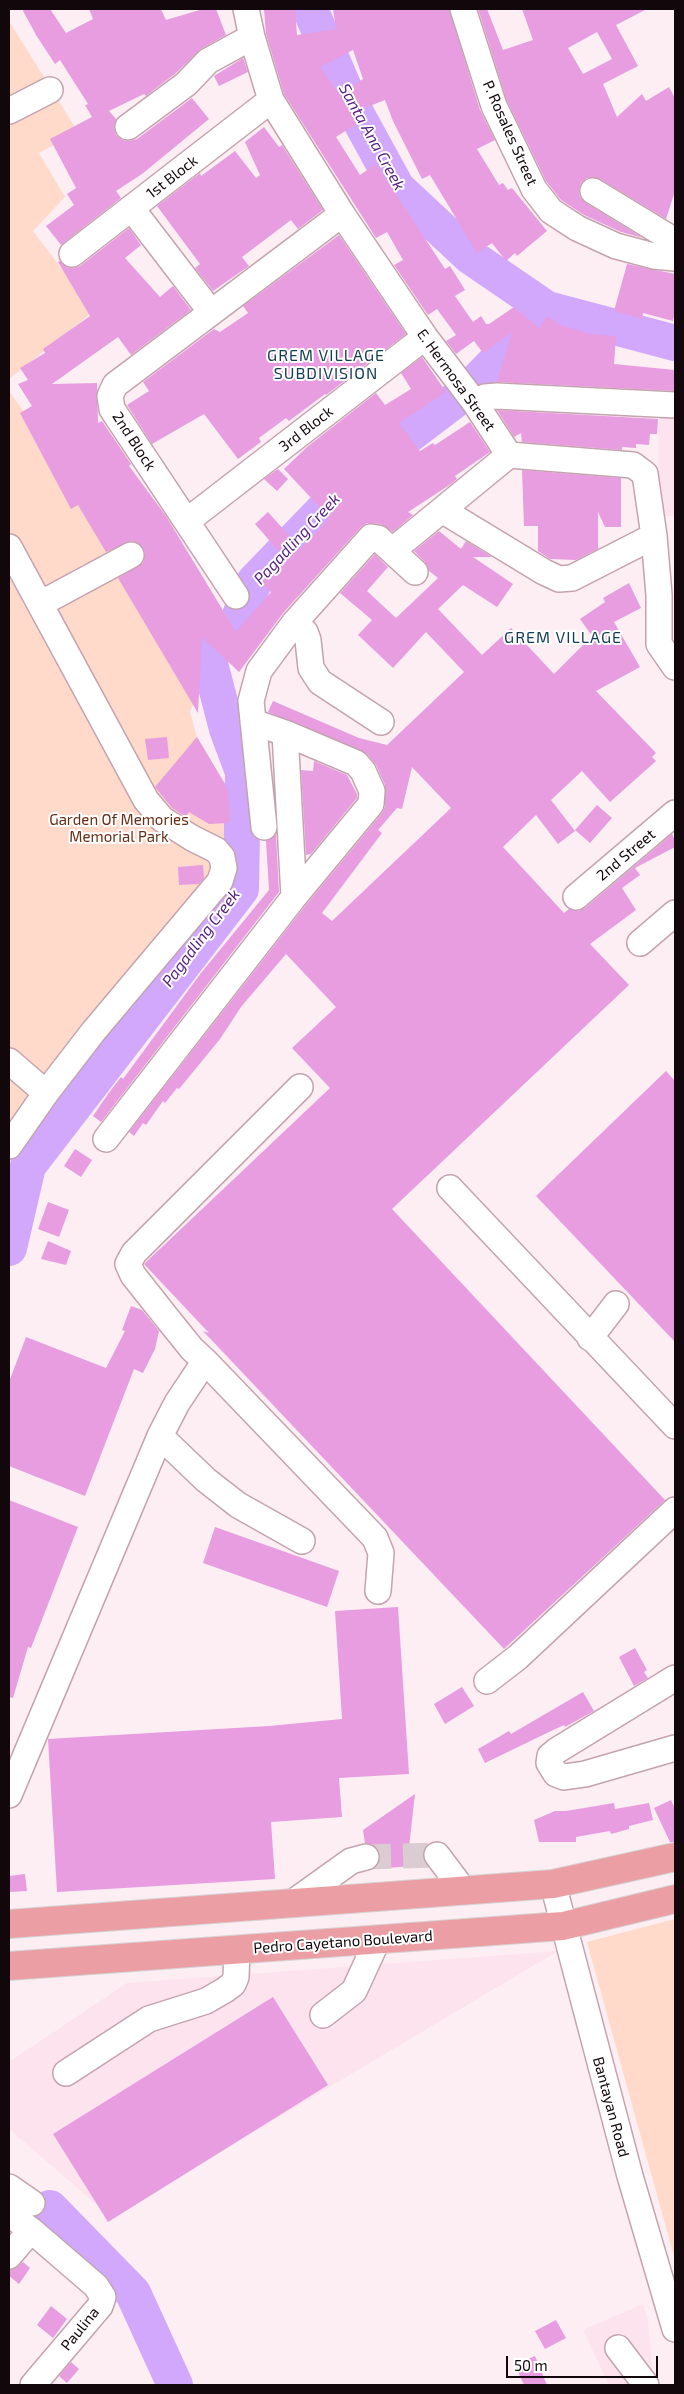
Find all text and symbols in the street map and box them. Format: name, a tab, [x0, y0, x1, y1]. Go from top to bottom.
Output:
street label: P. Rosales Street	[479, 78, 541, 188]
water label: Santa Ana Creek	[335, 80, 409, 194]
street label: 1st Block	[143, 151, 201, 203]
street label: E. Hermosa Street	[413, 325, 499, 435]
district label: GREM VILLAGE SUBDIVISION	[266, 346, 386, 384]
street label: 3rd Block	[275, 402, 337, 456]
street label: 2nd Block	[108, 408, 160, 474]
water label: Pagadling Creek	[250, 489, 344, 589]
district label: GREM VILLAGE	[503, 628, 623, 648]
park label: Garden Of Memories Memorial Park	[49, 811, 189, 846]
street label: 2nd Street	[593, 825, 659, 885]
water label: Pagadling Creek	[158, 885, 244, 991]
street label: Pedro Cayetano Boulevard	[253, 1927, 433, 1957]
street label: Bantayan Road	[589, 2055, 633, 2159]
street label: Paulina	[57, 2304, 103, 2354]
scale bar	[509, 2346, 662, 2378]
text: 50 m	[514, 2356, 548, 2374]

